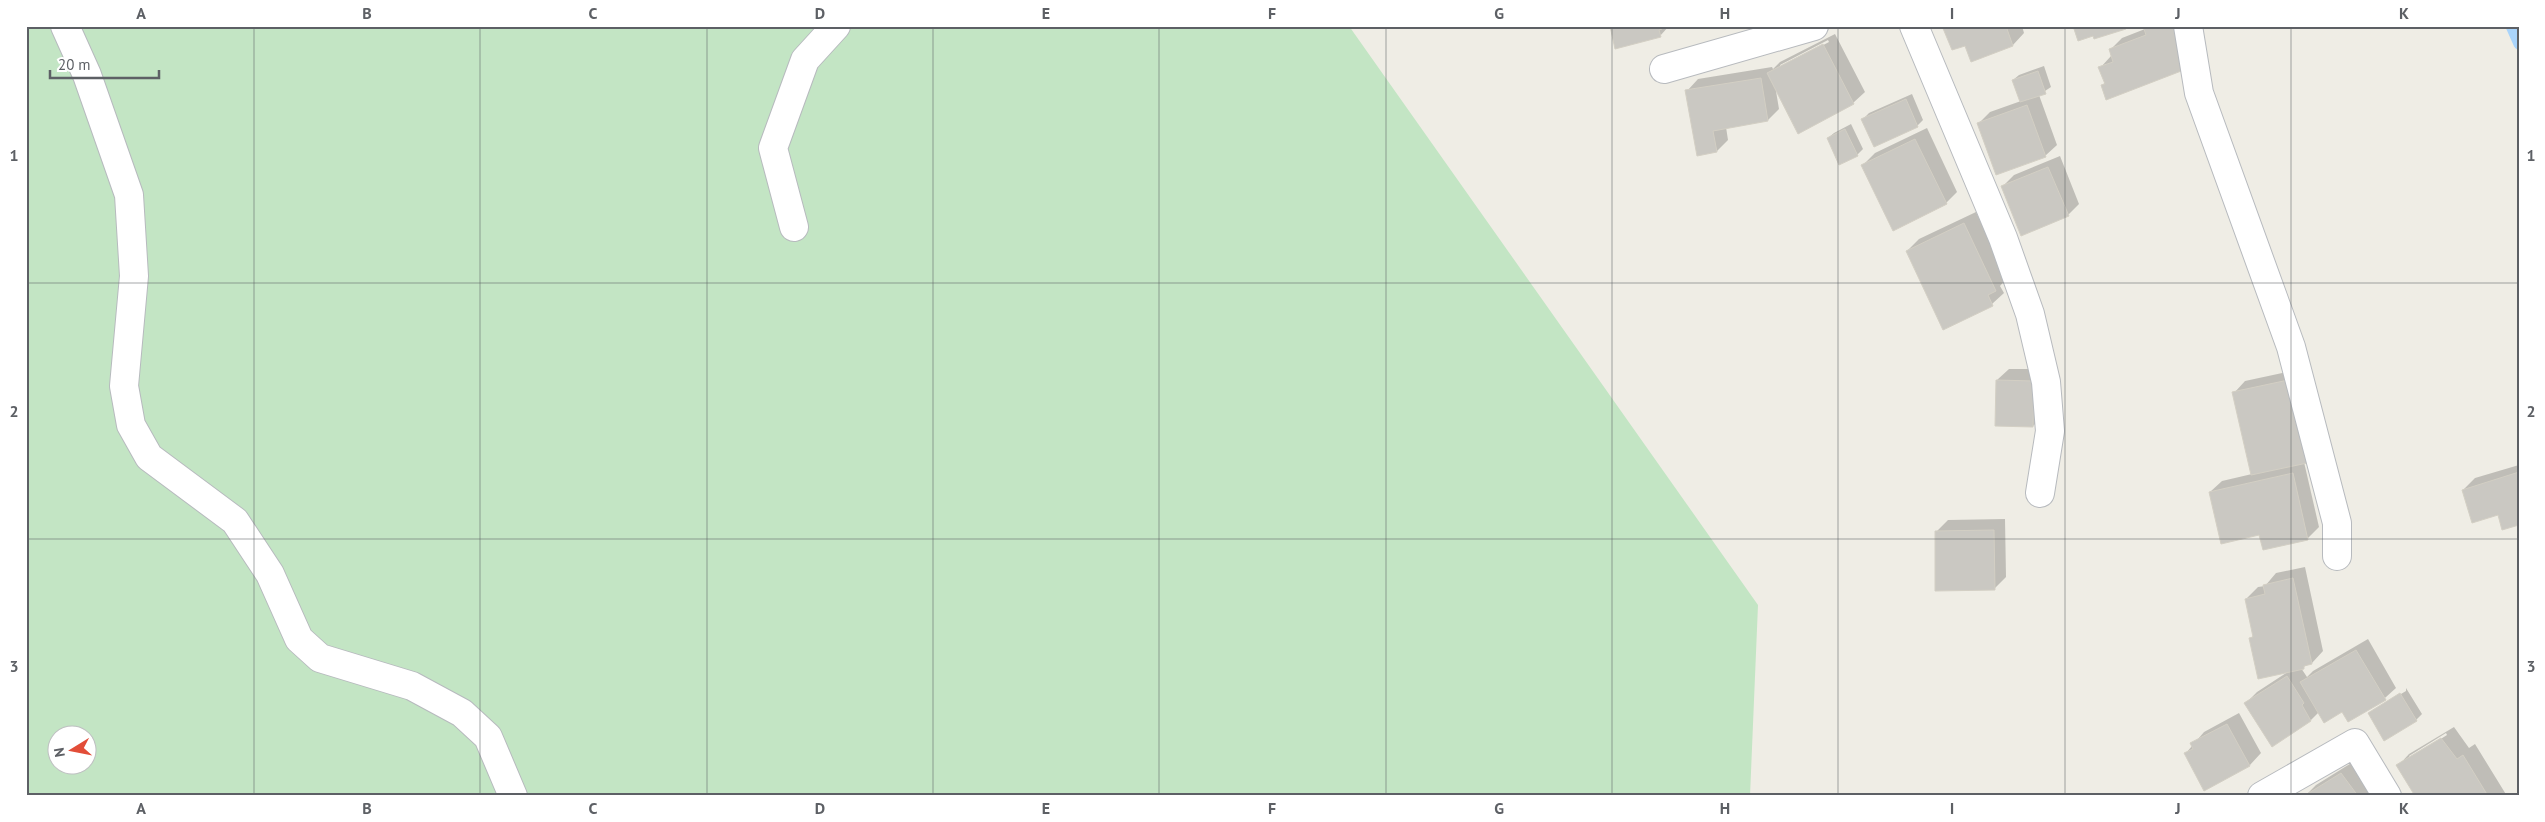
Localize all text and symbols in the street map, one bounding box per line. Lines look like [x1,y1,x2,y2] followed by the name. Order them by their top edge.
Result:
[136,3,146,23] text: A
[362,3,372,23] text: B
[589,3,598,23] text: C
[815,3,825,23] text: D
[1042,3,1050,23] text: E
[1268,3,1276,23] text: F
[1494,3,1504,23] text: G
[1720,3,1730,23] text: H
[1950,3,1954,23] text: I
[2174,3,2181,23] text: J
[2399,3,2409,23] text: K
[50,48,159,80] scale bar
[58,55,91,74] text: 20 m
[9,145,19,165] text: 1
[2526,145,2536,165] text: 1
[9,401,19,421] text: 2
[2526,401,2536,421] text: 2
[9,656,19,676] text: 3
[2526,656,2536,676] text: 3
[48,724,98,774] north arrow
[50,746,69,758] text: N
[136,798,146,818] text: A
[362,798,372,818] text: B
[589,798,598,818] text: C
[815,798,825,818] text: D
[1042,798,1050,818] text: E
[1268,798,1276,818] text: F
[1494,798,1504,818] text: G
[1720,798,1730,818] text: H
[1950,798,1954,818] text: I
[2174,798,2181,818] text: J
[2399,798,2409,818] text: K

